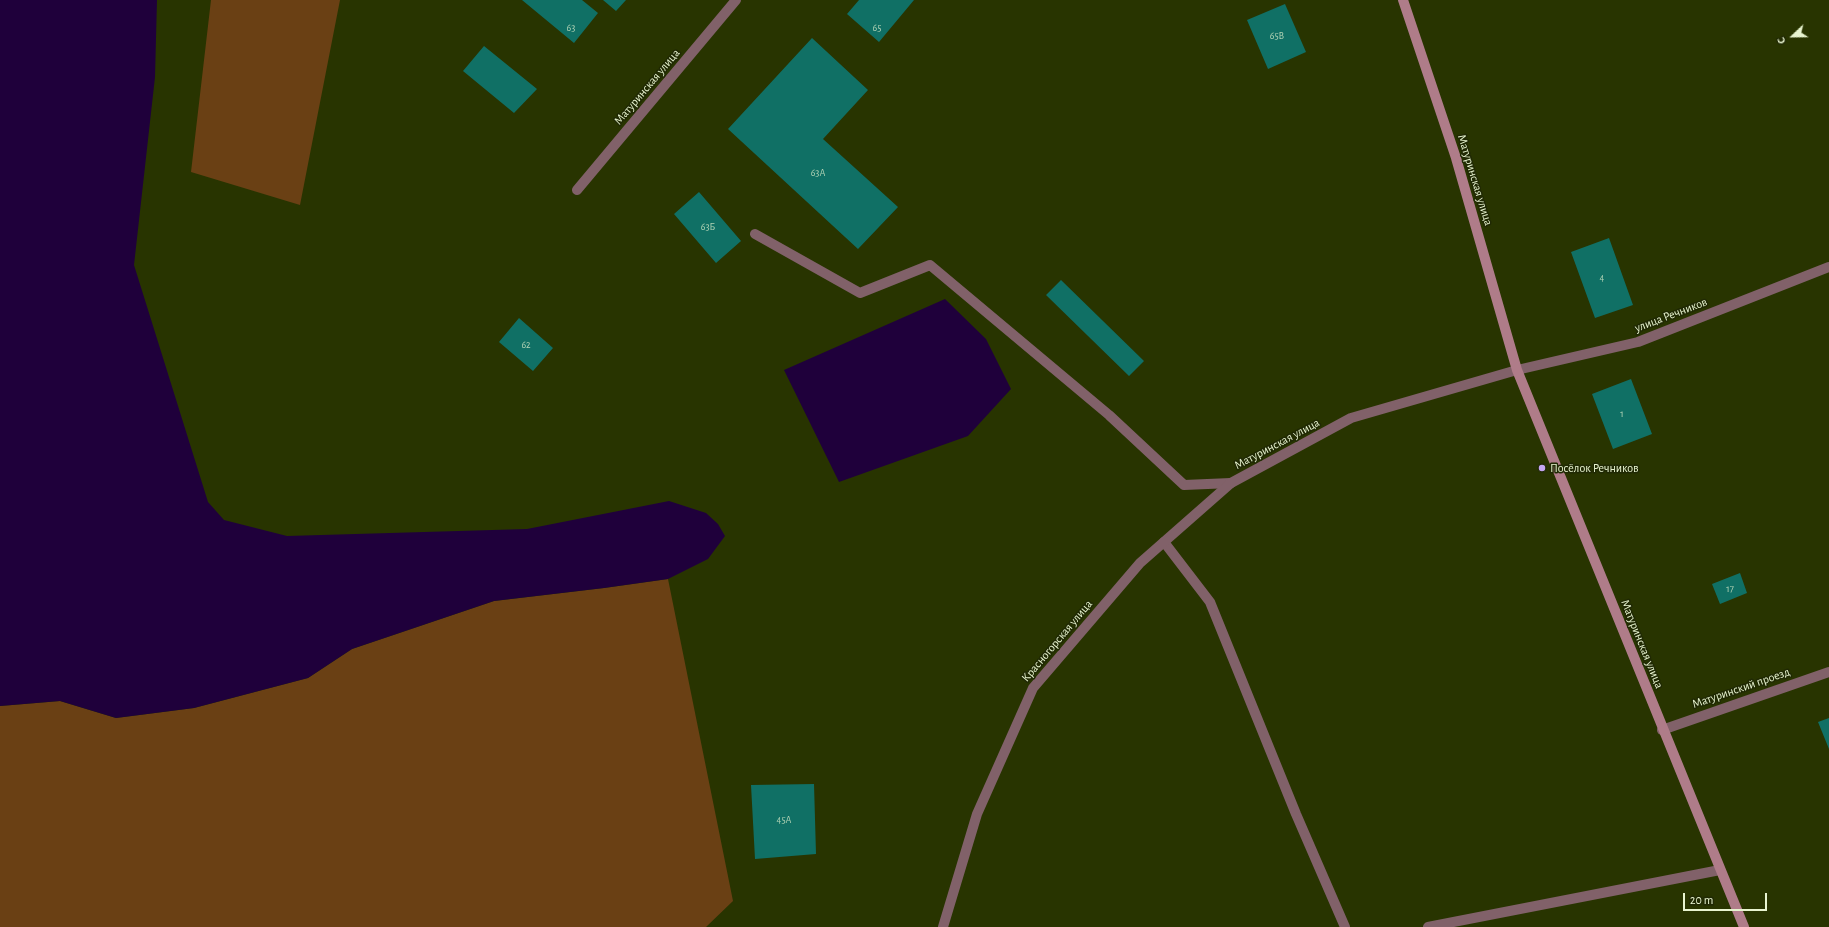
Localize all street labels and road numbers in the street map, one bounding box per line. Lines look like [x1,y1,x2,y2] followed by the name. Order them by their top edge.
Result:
[611,46,683,128] street label: Матуринская улица
[1454,133,1496,227] street label: Матуринская улица
[1633,295,1709,335] street label: улица Речников
[1232,415,1322,473] street label: Матуринская улица
[1019,597,1095,685] street label: Красногорская улица
[1618,597,1666,691] street label: Матуринская улица
[1690,665,1792,711] street label: Матуринский проезд

